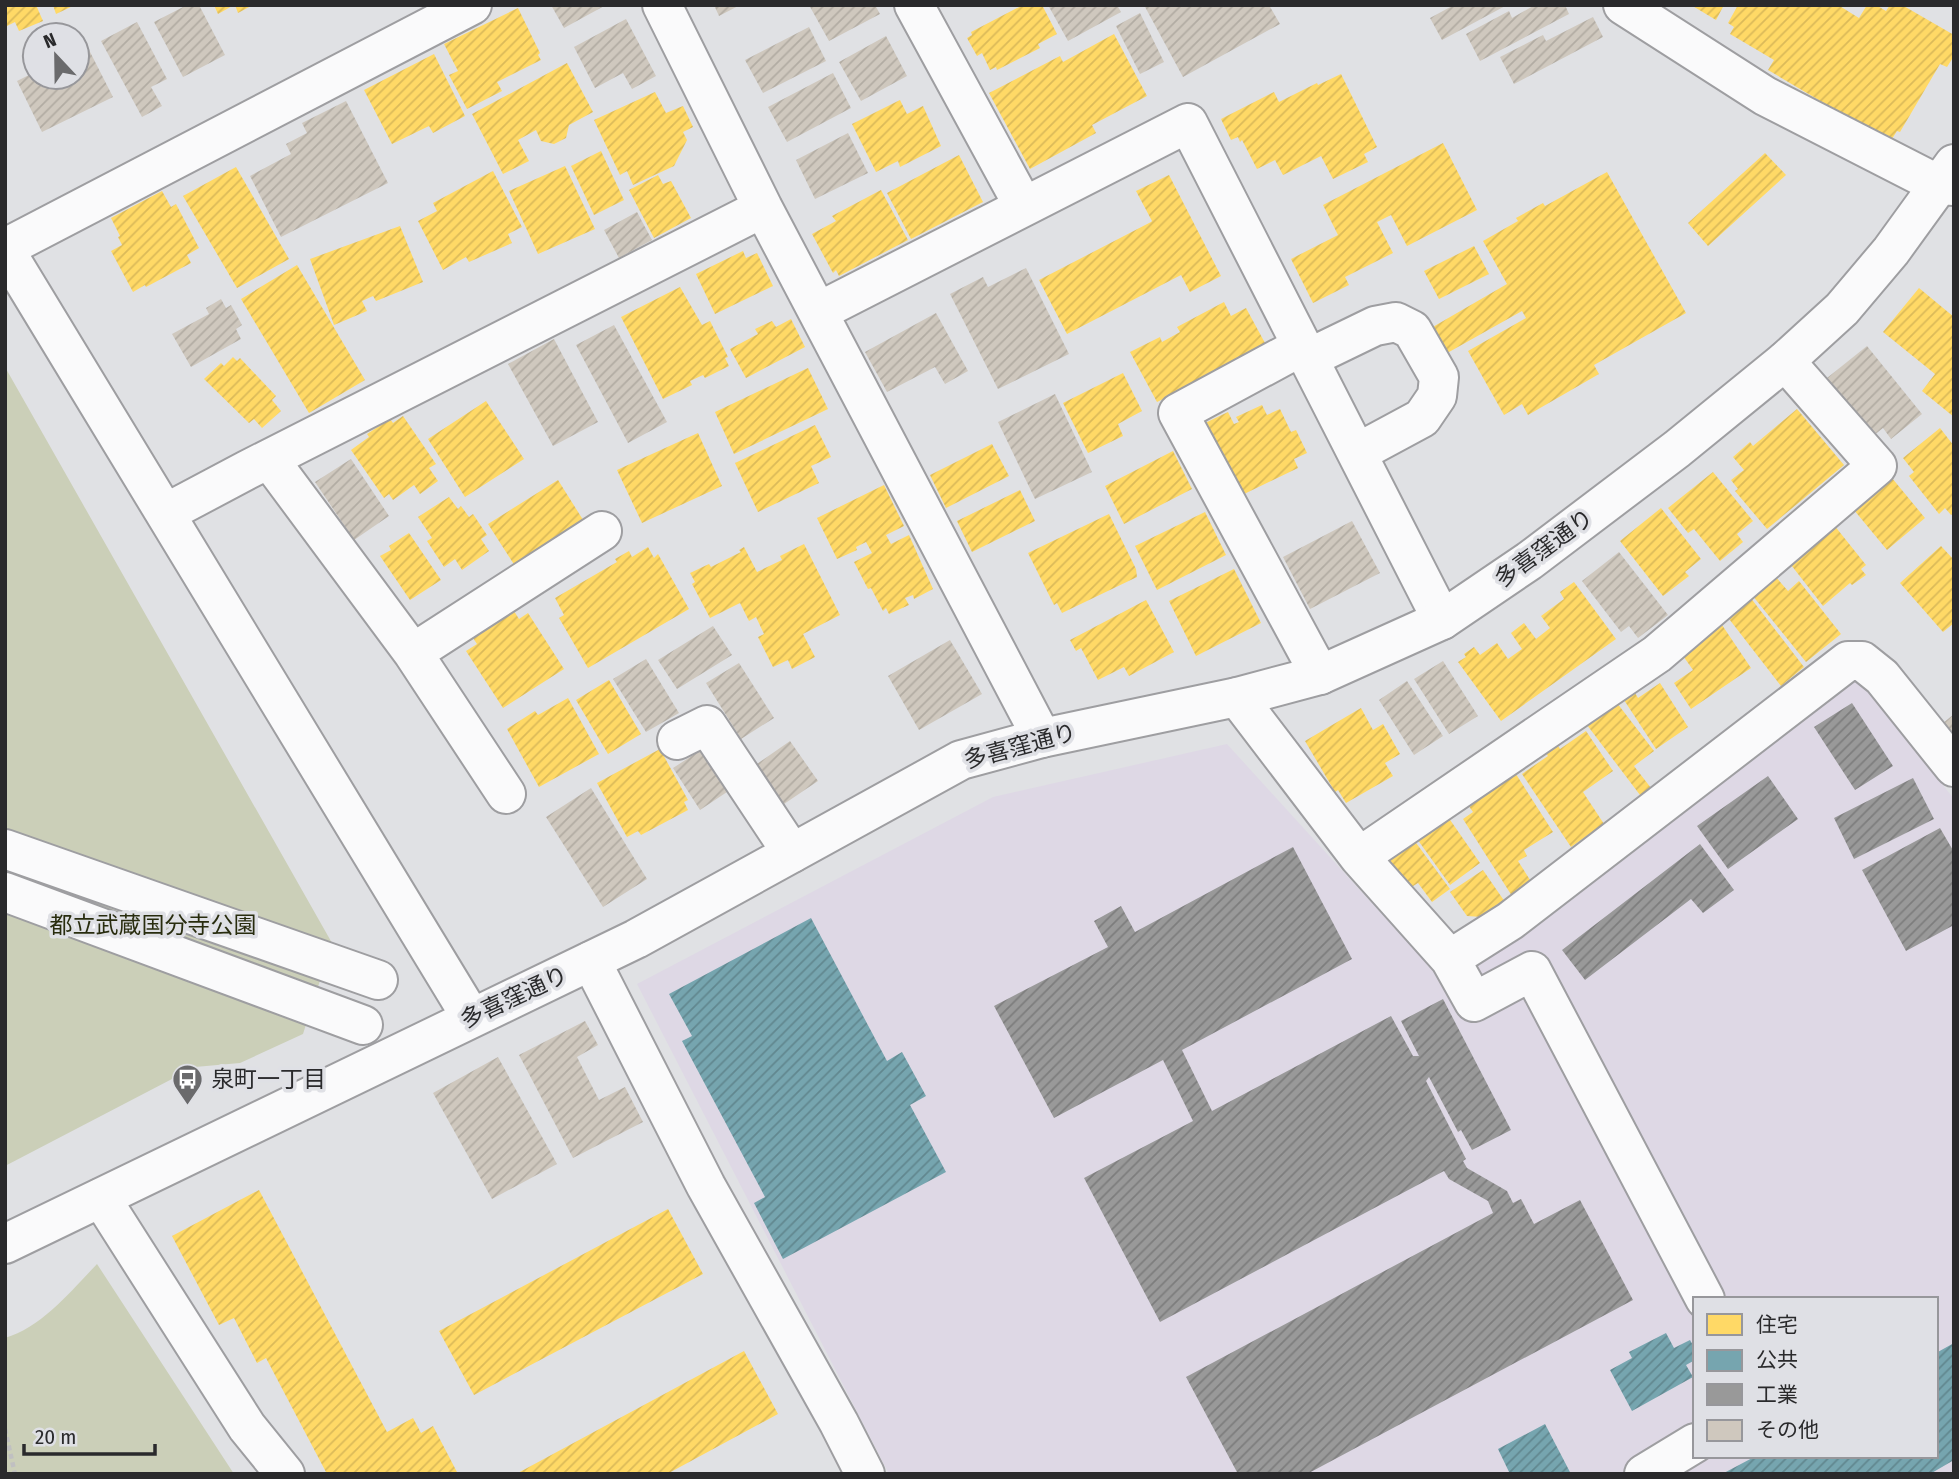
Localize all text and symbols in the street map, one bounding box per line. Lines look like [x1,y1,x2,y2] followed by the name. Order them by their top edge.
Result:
[21,21,91,91] north arrow
[40,28,59,53] text: N
[1489,503,1599,593] street label: 多喜窪通り
[961,718,1079,774] street label: 多喜窪通り
[50,911,257,939] park label: 都立武蔵国分寺公園
[456,960,572,1034] street label: 多喜窪通り
[171,1062,205,1106] bus stop icon: 泉町一丁目
[211,1065,326,1093] place label: 泉町一丁目
[1693,1297,1938,1458] legend
[1756,1312,1798,1338] text: 住宅
[1756,1347,1798,1373] text: 公共
[1756,1382,1798,1408] text: 工業
[24,1412,156,1456] scale bar
[1756,1417,1819,1443] text: その他
[35,1424,76,1450] text: 20 m

